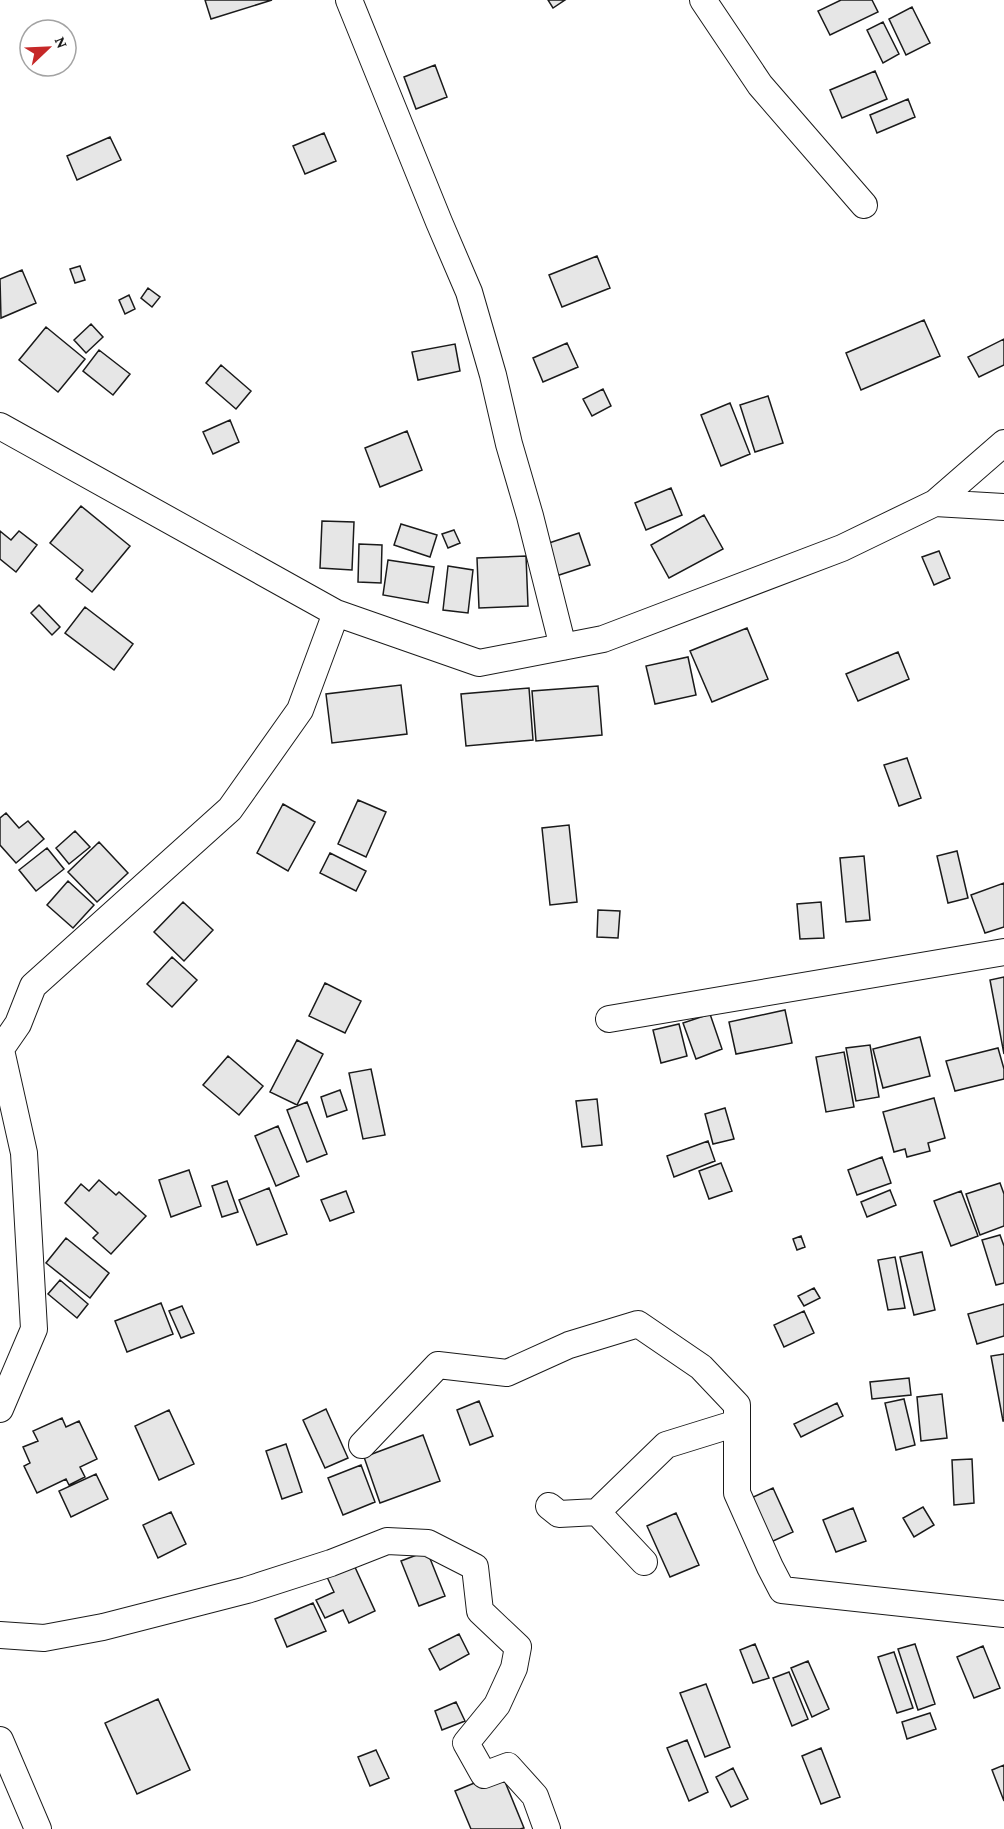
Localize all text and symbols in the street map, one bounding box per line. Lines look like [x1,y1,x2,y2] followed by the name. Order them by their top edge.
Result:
[18,18,78,78] north arrow
[51,34,71,51] text: N

